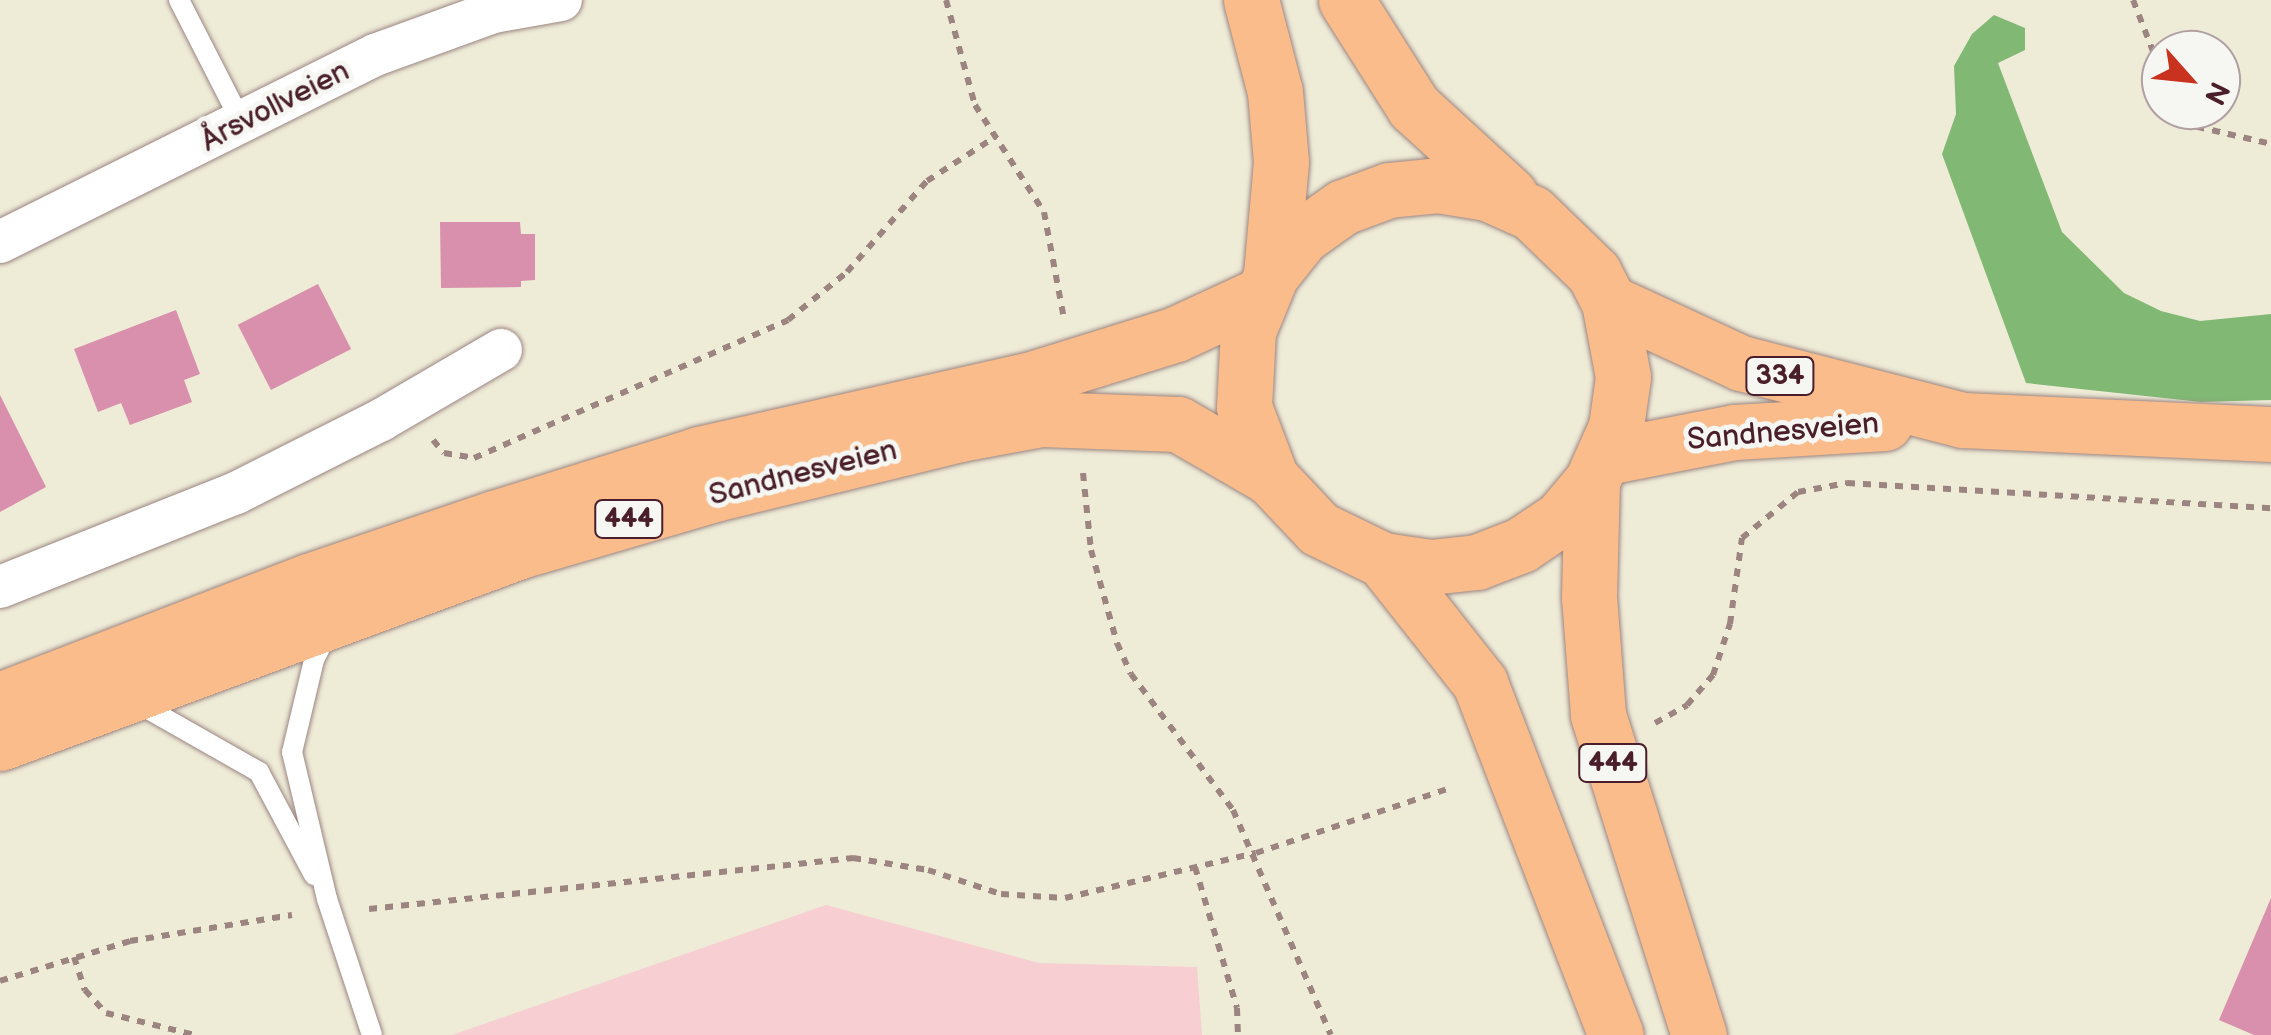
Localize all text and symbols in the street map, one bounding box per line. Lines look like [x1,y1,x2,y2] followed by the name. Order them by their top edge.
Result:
[2141,30,2241,130] north arrow
[195,53,355,159] street label: Årsvollveien
[2197,76,2236,110] text: N
[1745,353,1815,399] road number: 334
[1686,406,1880,458] street label: Sandnesveien
[705,432,901,514] street label: Sandnesveien
[594,496,664,542] road number: 444
[1578,740,1648,786] road number: 444

